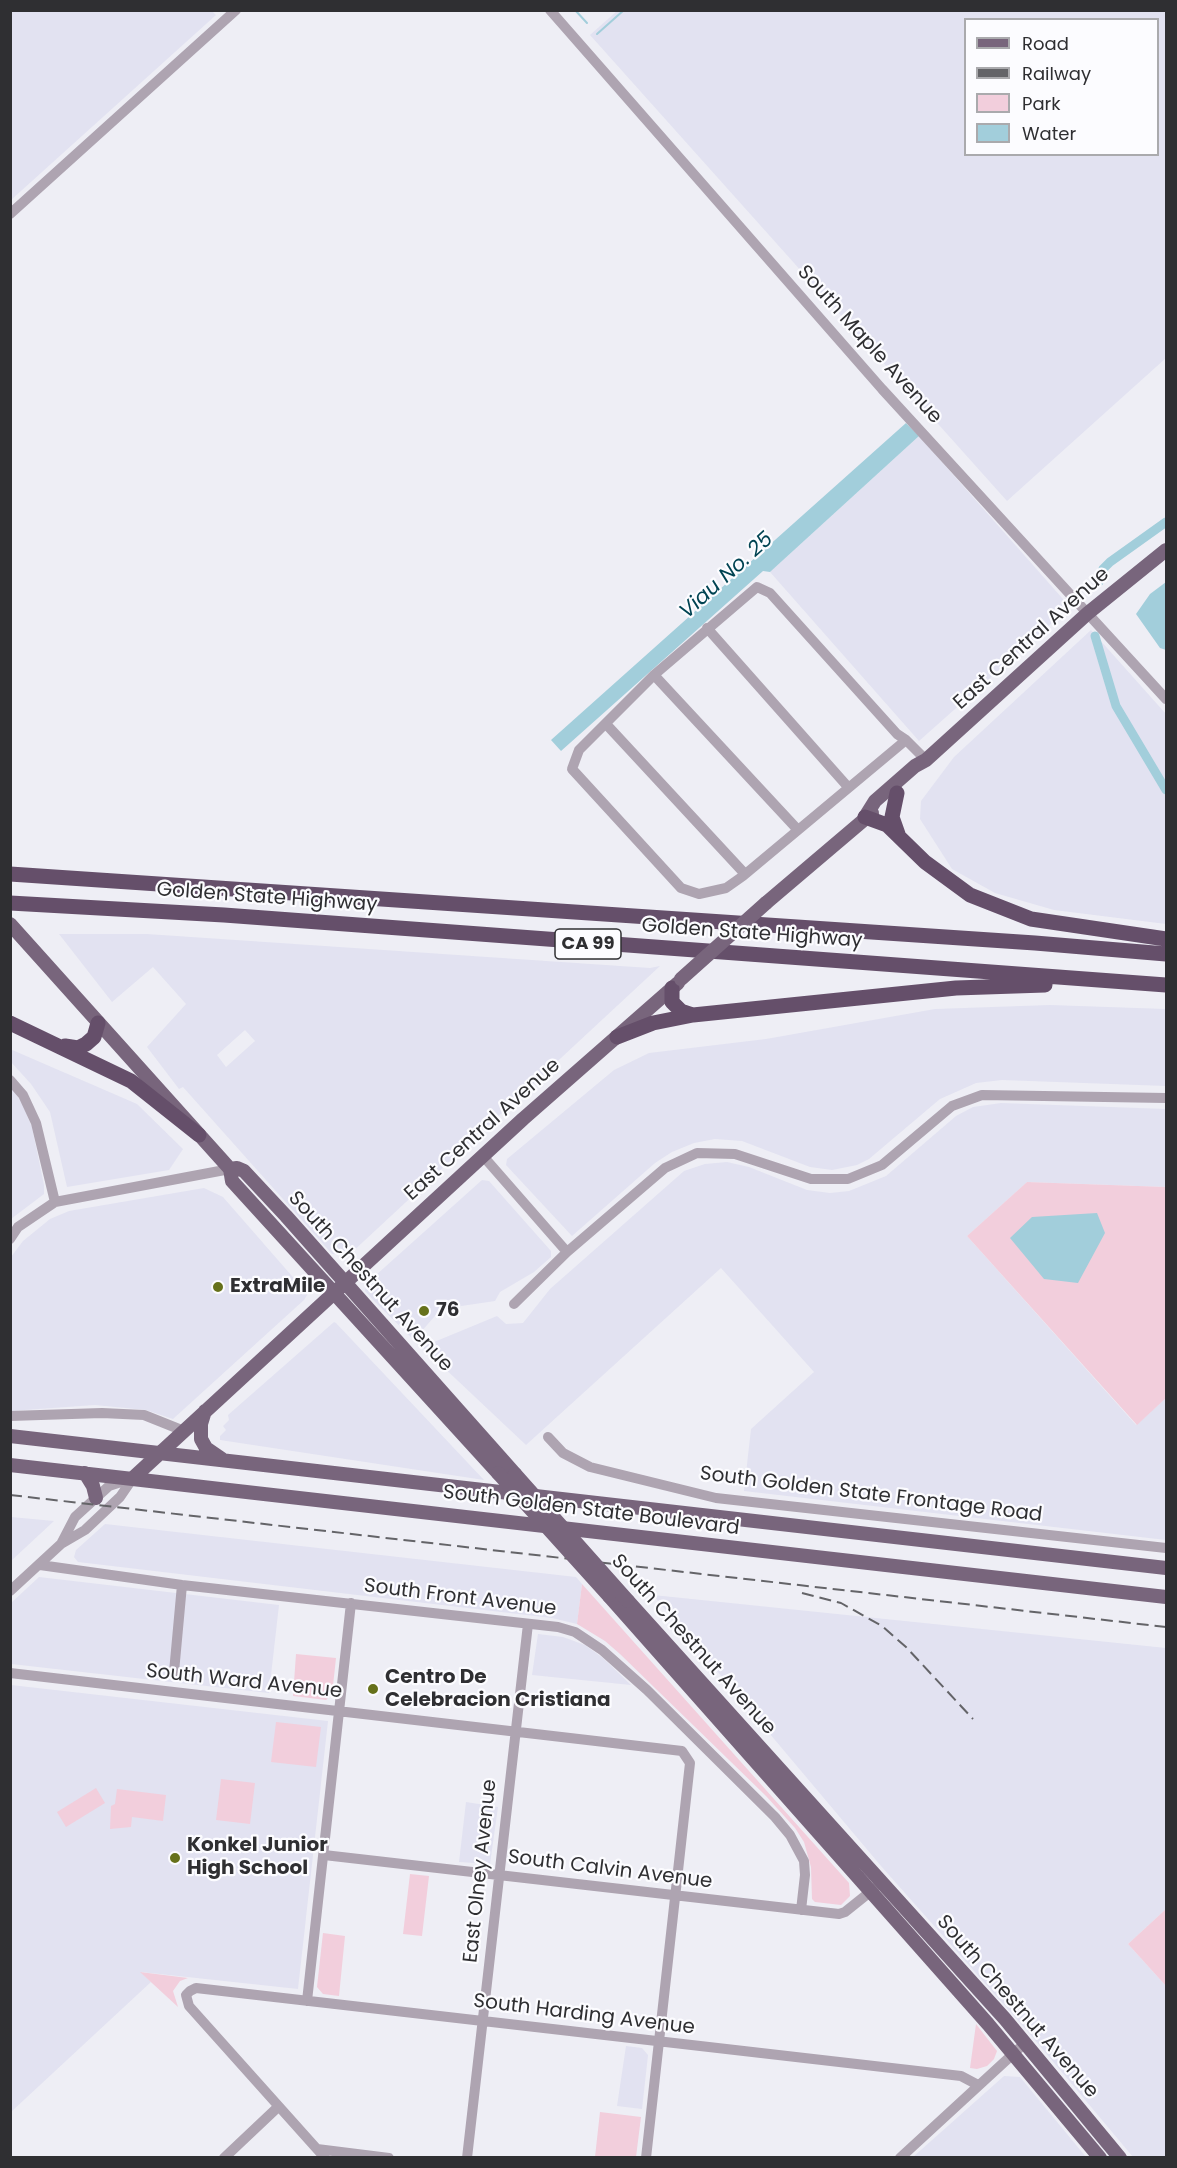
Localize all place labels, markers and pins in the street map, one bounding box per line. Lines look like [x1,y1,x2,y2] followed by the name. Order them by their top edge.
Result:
[230,1275,325,1299] place label: ExtraMile
[211,1280,225,1294] marker: ExtraMile
[436,1299,459,1323] place label: 76
[417,1304,431,1318] marker: 76
[385,1666,610,1713] place label: Centro De Celebracion Cristiana
[366,1682,380,1696] marker: Centro De Celebracion Cristiana
[187,1834,328,1881] place label: Konkel Junior High School
[168,1851,182,1865] marker: Konkel Junior High School

